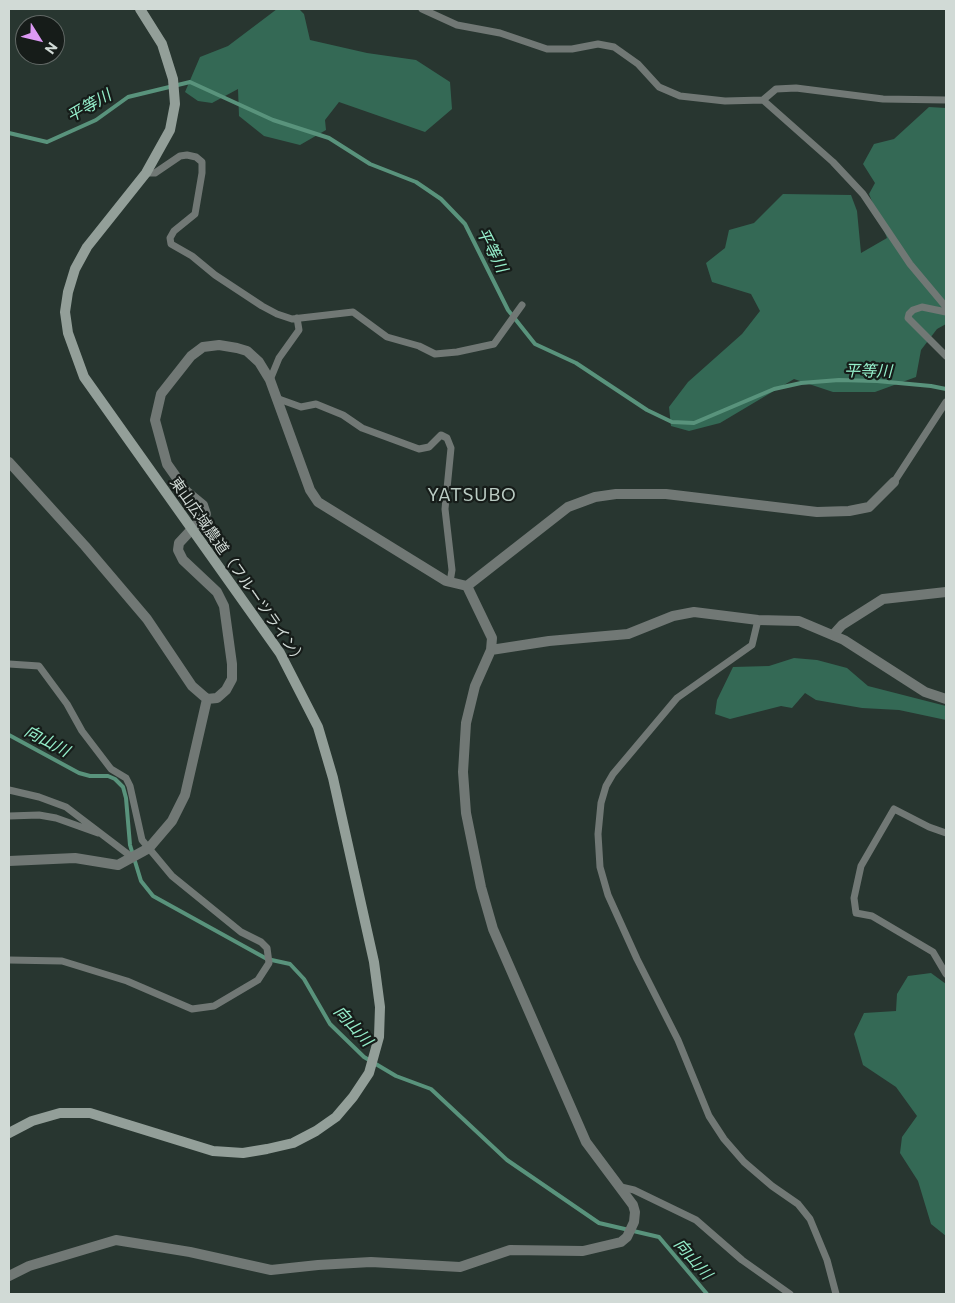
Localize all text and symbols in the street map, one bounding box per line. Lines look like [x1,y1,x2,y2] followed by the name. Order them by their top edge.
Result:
[15,15,65,65] north arrow
[42,39,62,58] text: N
[63,86,115,126] water label: 平等川
[473,224,511,276] water label: 平等川
[844,361,892,381] water label: 平等川
[166,474,310,668] street label: 東山広域農道（フルーツライン）
[426,484,518,506] district label: YATSUBO
[21,721,73,761] water label: 向山川
[330,1002,376,1050] water label: 向山川
[670,1235,716,1283] water label: 向山川

